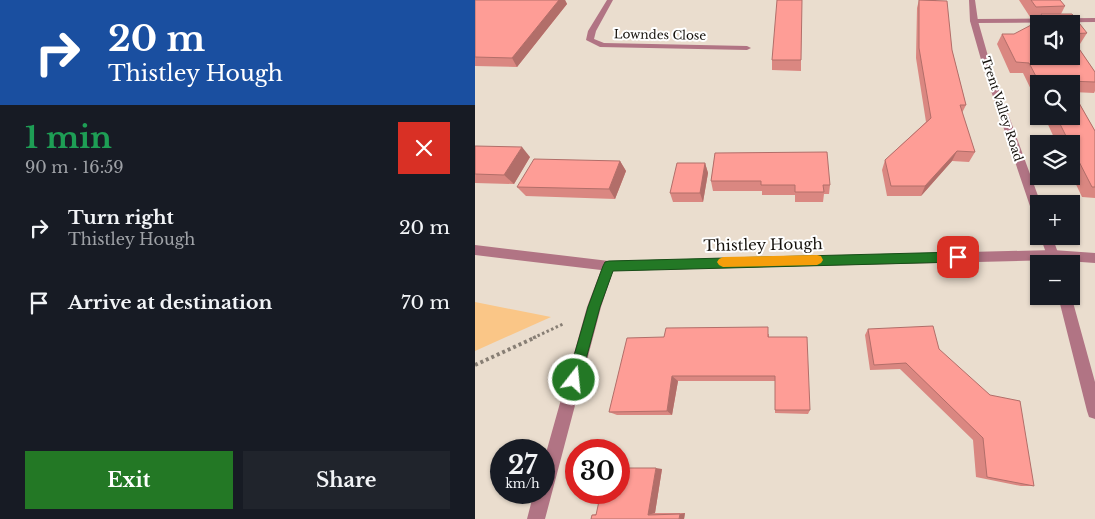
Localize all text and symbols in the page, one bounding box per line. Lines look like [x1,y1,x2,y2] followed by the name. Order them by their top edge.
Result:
[1030,15,1080,305] map controls
[1030,15,1080,65] button: sound
[108,17,205,60] text: 20 m
[25,20,90,85] icon: right
[614,26,706,43] street label: Lowndes Close
[978,55,1026,163] street label: Trent Valley Road
[108,60,283,87] text: Thistley Hough
[1030,75,1080,125] button: search
[25,119,112,156] text: 1 min
[398,122,450,174] button: close
[1030,135,1080,185] button: layers
[25,157,124,177] text: 90 m · 16:59
[1030,195,1080,245] button: +
[68,206,174,229] text: Turn right
[25,214,53,242] icon: right
[399,216,450,239] text: 20 m
[68,229,195,249] text: Thistley Hough
[703,234,823,255] street label: Thistley Hough
[937,236,979,278] pin
[944,243,972,271] icon: arrive
[1030,255,1080,305] button: −
[25,289,53,317] icon: arrive
[68,291,272,314] text: Arrive at destination
[401,291,450,314] text: 70 m
[547,353,599,405] position arrow
[565,439,630,504] speed limit sign: 30
[508,450,537,481] text: 27
[25,451,233,509] button: Exit
[243,451,450,509] button: Share
[505,476,540,491] text: km/h

